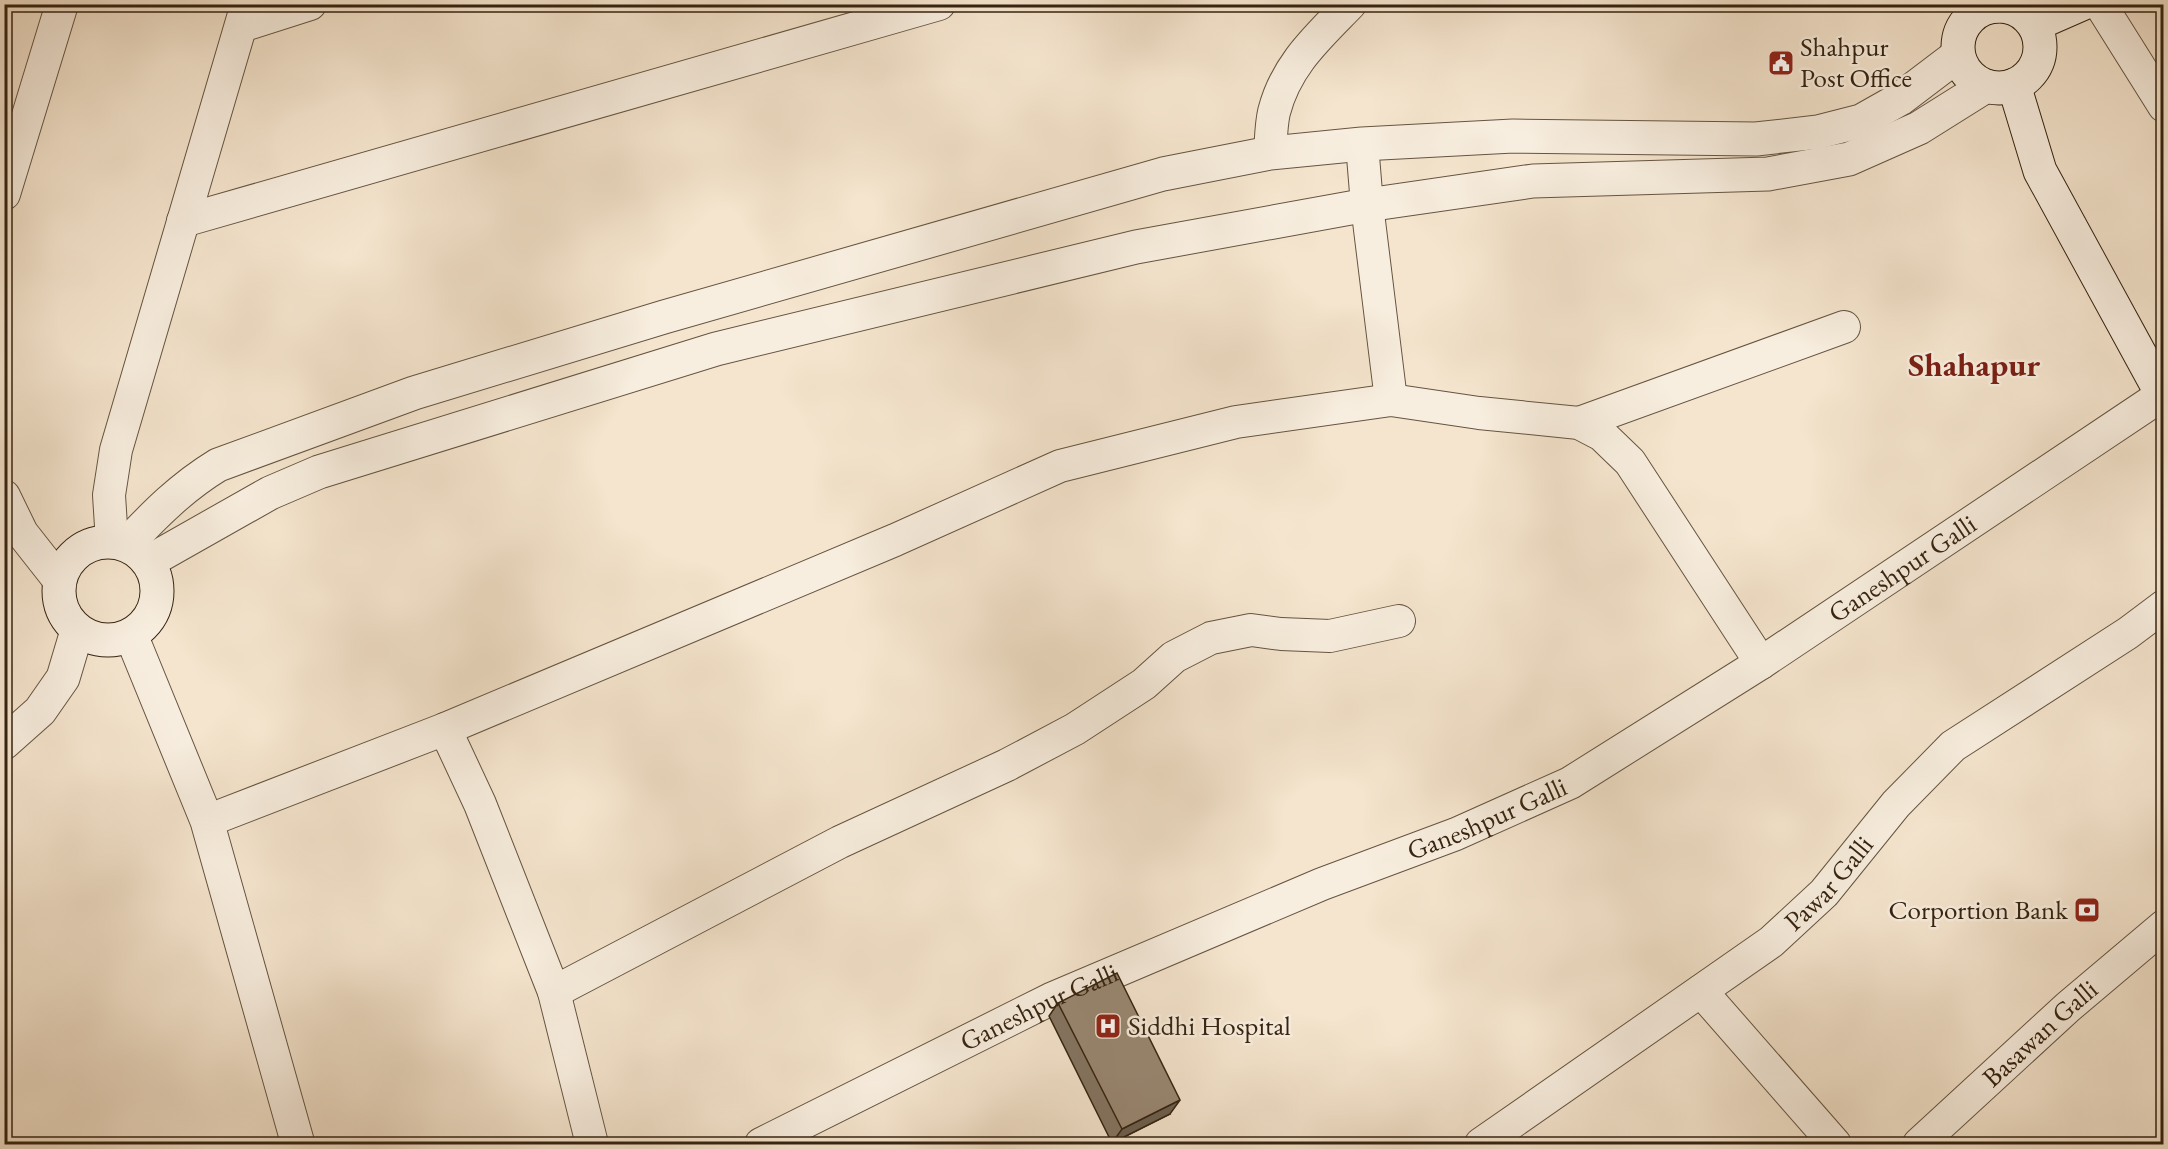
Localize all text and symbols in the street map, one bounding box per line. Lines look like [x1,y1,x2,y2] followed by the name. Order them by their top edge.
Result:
[1800,29,1912,95] place label: Shahpur Post Office
[1766,48,1796,78] public building icon: Shahpur Post Office
[1908,343,2040,386] district label: Shahapur
[1821,506,1983,630] street label: Ganeshpur Galli
[1402,769,1573,868] street label: Ganeshpur Galli
[1776,828,1881,938] street label: Pawar Galli
[1888,892,2068,927] place label: Corportion Bank
[2072,895,2102,925] bank icon: Corportion Bank
[954,955,1123,1059] street label: Ganeshpur Galli
[1974,971,2105,1094] street label: Basawan Galli
[1128,1008,1291,1043] place label: Siddhi Hospital
[1093,1011,1123,1041] hospital icon: Siddhi Hospital

